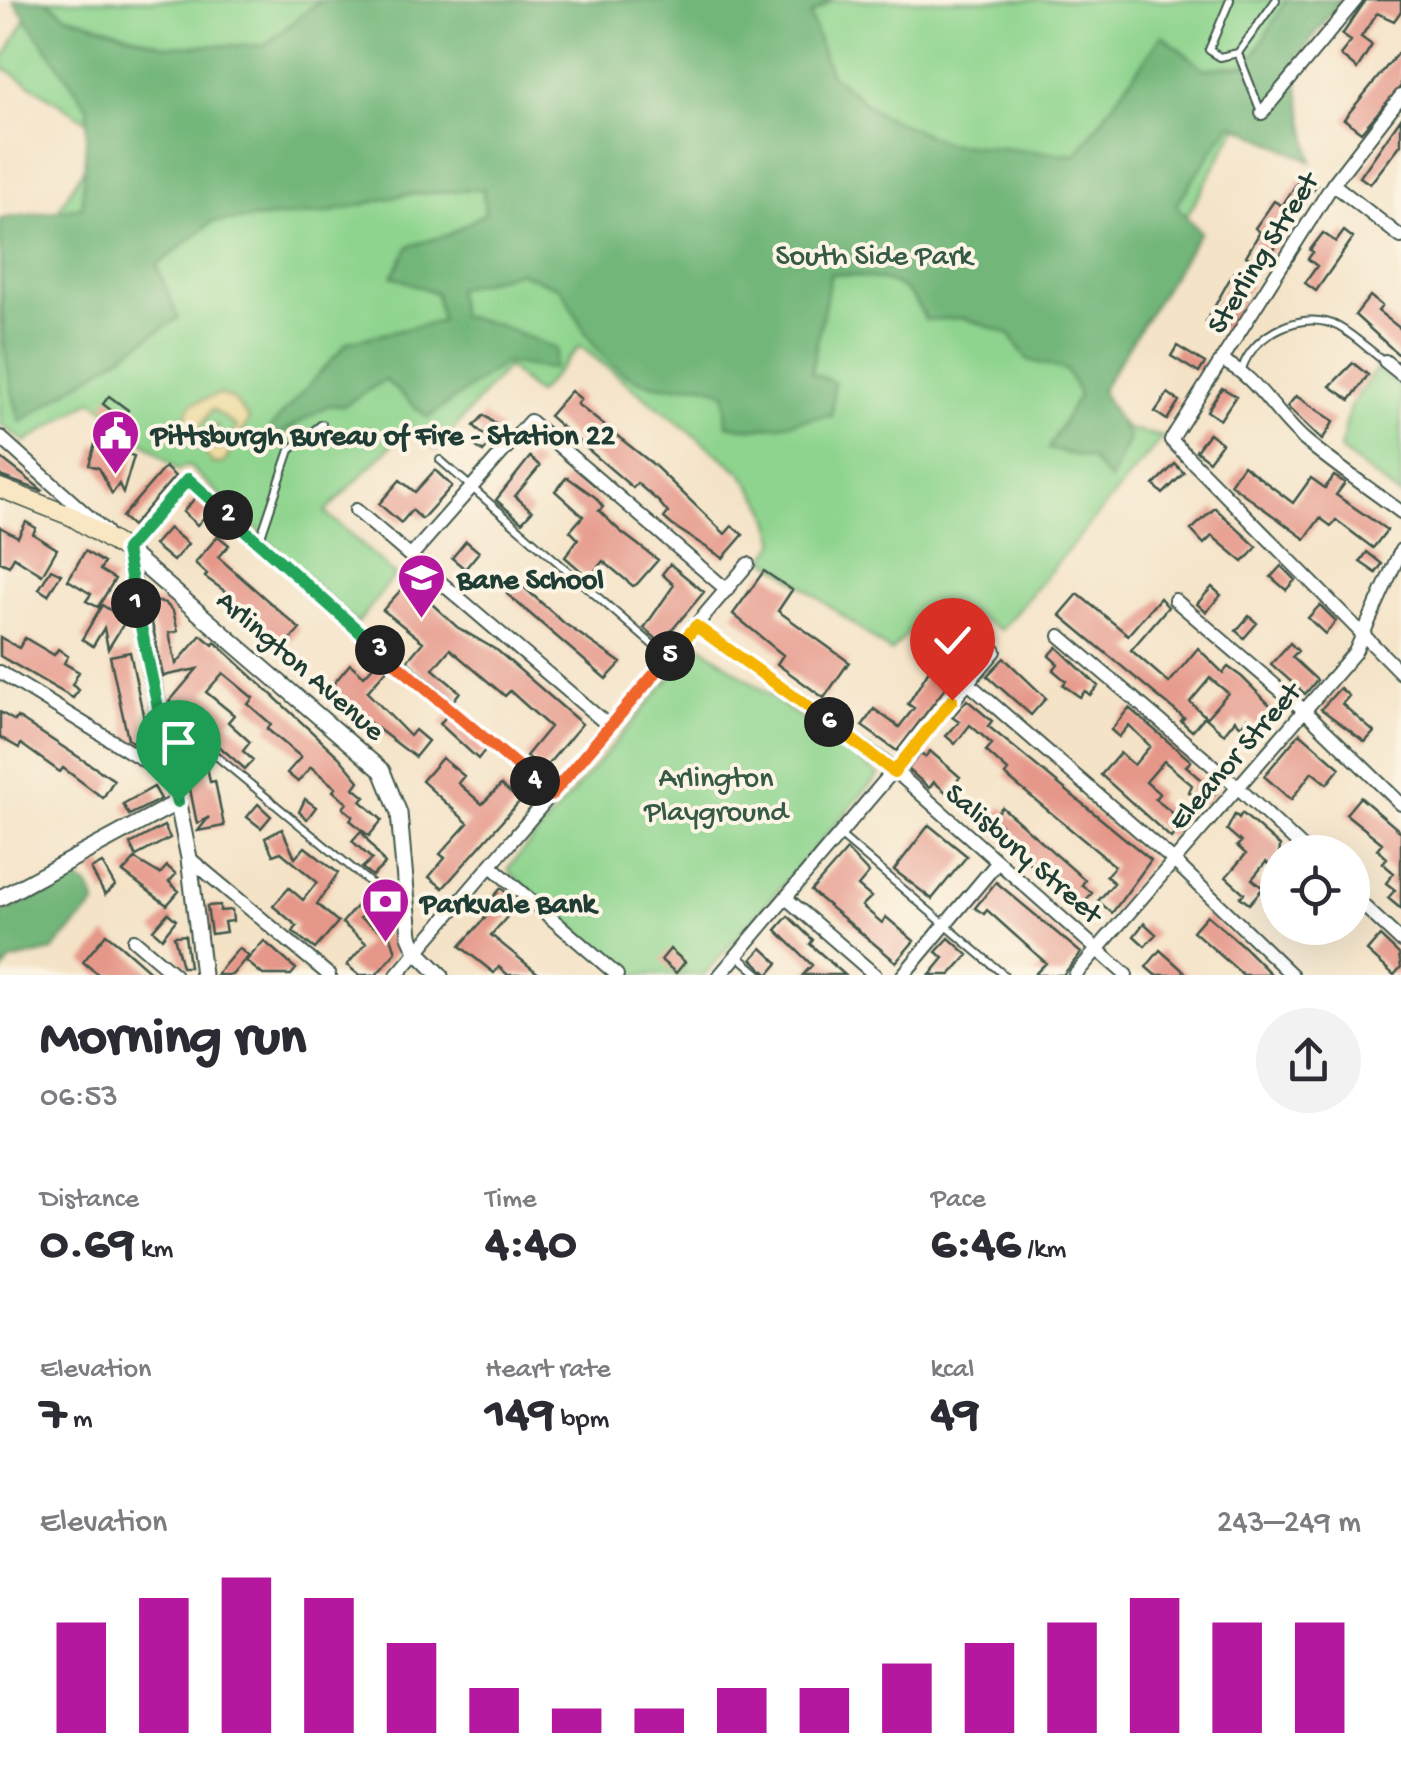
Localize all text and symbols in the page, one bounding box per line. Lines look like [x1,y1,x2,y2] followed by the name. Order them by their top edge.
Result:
[1201,165,1330,342] street label: Sterling Street
[776,241,975,276] park label: South Side Park
[90,408,142,476] public building icon: Pittsburgh Bureau of Fire - Station 22
[149,421,615,456] place label: Pittsburgh Bureau of Fire - Station 22
[203,490,253,540] pin: 2
[221,498,235,531] text: 2
[396,552,448,620] school or university icon: Bane School
[456,565,604,600] place label: Bane School
[111,578,161,628] pin: 1
[208,585,391,751] street label: Arlington Avenue
[130,586,142,619] text: 1
[910,598,995,701] pin
[925,613,980,668] icon: check
[355,625,405,675] pin: 3
[645,631,695,681] pin: 5
[373,633,387,666] text: 3
[663,639,677,672] text: 5
[1163,675,1312,839] street label: Eleanor Street
[804,697,854,747] pin: 6
[136,700,221,803] pin
[822,705,836,738] text: 6
[151,715,206,770] icon: arrive
[510,756,560,806] pin: 4
[643,763,790,832] park label: Arlington Playground
[528,764,542,797] text: 4
[936,778,1110,935] street label: Salisbury Street
[1260,835,1370,945] map controls
[1260,835,1370,945] button: locate
[359,876,411,944] bank icon: Parkvale Bank
[418,889,600,924] place label: Parkvale Bank
[1256,1008,1361,1113] button: share
[40,1009,306,1073] text: Morning run
[40,1079,118,1117] text: 06:53
[40,1184,139,1217] text: Distance
[485,1184,537,1217] text: Time
[931,1184,986,1217] text: Pace
[40,1217,134,1276] text: 0.69
[485,1217,577,1276] text: 4:40
[931,1217,1021,1276] text: 6:46
[134,1234,173,1267] text: km
[1021,1234,1066,1267] text: /km
[40,1354,151,1387] text: Elevation
[485,1354,611,1387] text: Heart rate
[931,1354,974,1387] text: kcal
[40,1387,66,1446] text: 7
[485,1387,554,1446] text: 149
[931,1387,979,1446] text: 49
[66,1404,93,1437] text: m
[554,1404,609,1437] text: bpm
[40,1505,167,1543] text: Elevation
[1217,1505,1361,1543] text: 243–249 m

